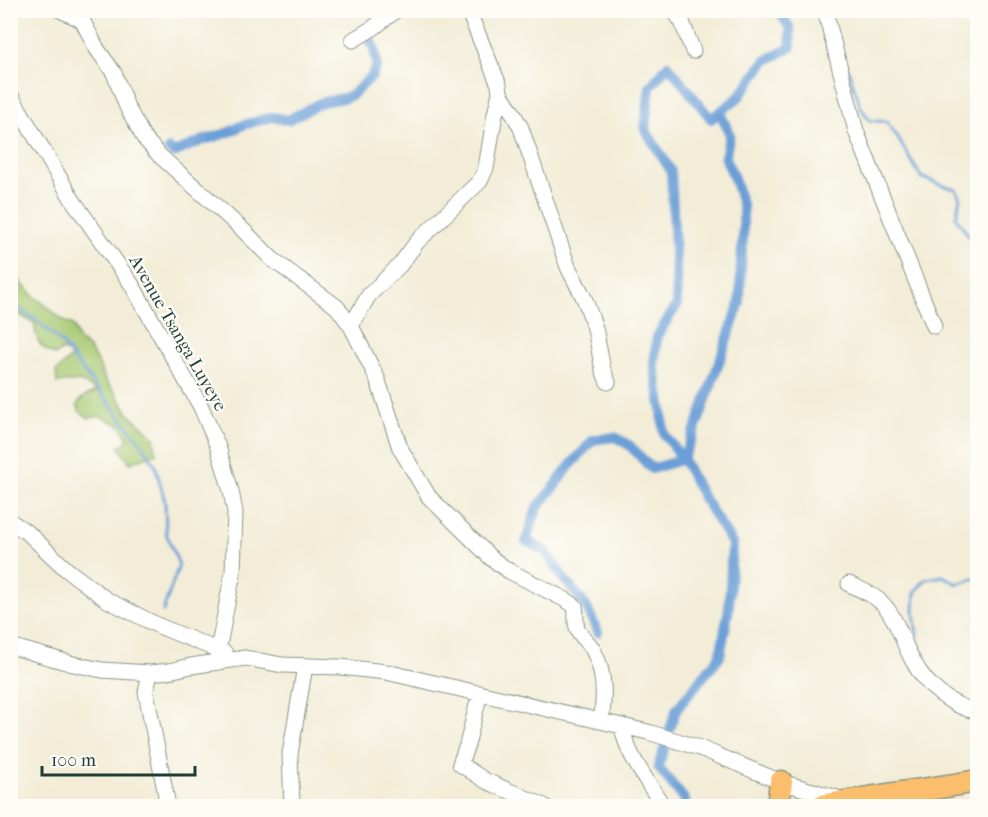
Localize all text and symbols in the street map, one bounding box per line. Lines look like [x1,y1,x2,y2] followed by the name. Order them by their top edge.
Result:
[124,251,231,415] street label: Avenue Tsanga Luyeye
[42,739,195,777] scale bar
[51,750,96,771] text: 100 m

